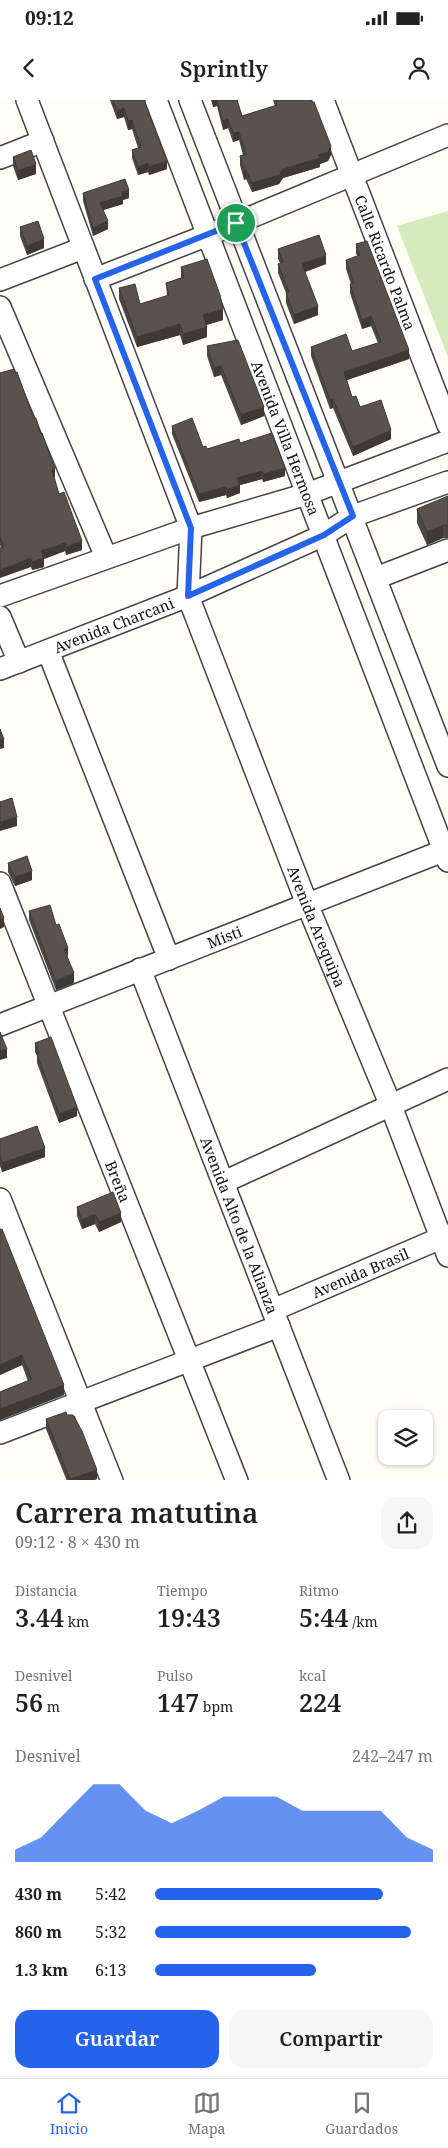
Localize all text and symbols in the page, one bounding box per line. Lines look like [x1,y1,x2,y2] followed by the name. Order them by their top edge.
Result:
[25,5,74,31] text: 09:12
[180,53,268,83] text: Sprintly
[15,54,43,82] icon: back
[405,54,433,82] icon: person
[350,192,420,333] street label: Calle Ricardo Palma
[215,202,257,244] pin
[222,209,250,237] icon: arrive
[247,358,324,518] street label: Avenida Villa Hermosa
[51,592,177,657] street label: Avenida Charcani
[283,863,350,990] street label: Avenida Arequipa
[204,921,245,953] street label: Misti
[196,1134,283,1317] street label: Avenida Alto de la Alianza
[101,1158,135,1205] street label: Breña
[309,1243,412,1302] street label: Avenida Brasil
[378,1410,433,1465] map controls
[378,1410,433,1465] button: layers
[15,1493,258,1531] text: Carrera matutina
[381,1497,433,1549] button: share
[15,1531,140,1553] text: 09:12 · 8 × 430 m
[15,1581,77,1600] text: Distancia
[157,1581,207,1600] text: Tiempo
[299,1581,339,1600] text: Ritmo
[15,1600,64,1634] text: 3.44
[157,1600,221,1634] text: 19:43
[299,1600,349,1634] text: 5:44
[64,1612,89,1631] text: km
[349,1612,378,1631] text: /km
[15,1666,72,1685] text: Desnivel
[157,1666,193,1685] text: Pulso
[299,1666,326,1685] text: kcal
[15,1685,43,1719] text: 56
[157,1685,199,1719] text: 147
[299,1685,341,1719] text: 224
[43,1697,60,1716] text: m
[199,1697,233,1716] text: bpm
[15,1745,81,1767] text: Desnivel
[352,1745,433,1767] text: 242–247 m
[15,1883,62,1905] text: 430 m
[95,1883,126,1905] text: 5:42
[15,1921,62,1943] text: 860 m
[95,1921,126,1943] text: 5:32
[15,1959,68,1981] text: 1.3 km
[95,1959,126,1981] text: 6:13
[15,2010,219,2068] button: Guardar
[229,2010,433,2068] button: Compartir
[50,2089,88,2138] tab: Inicio
[188,2089,225,2138] tab: Mapa
[325,2089,398,2138] tab: Guardados

